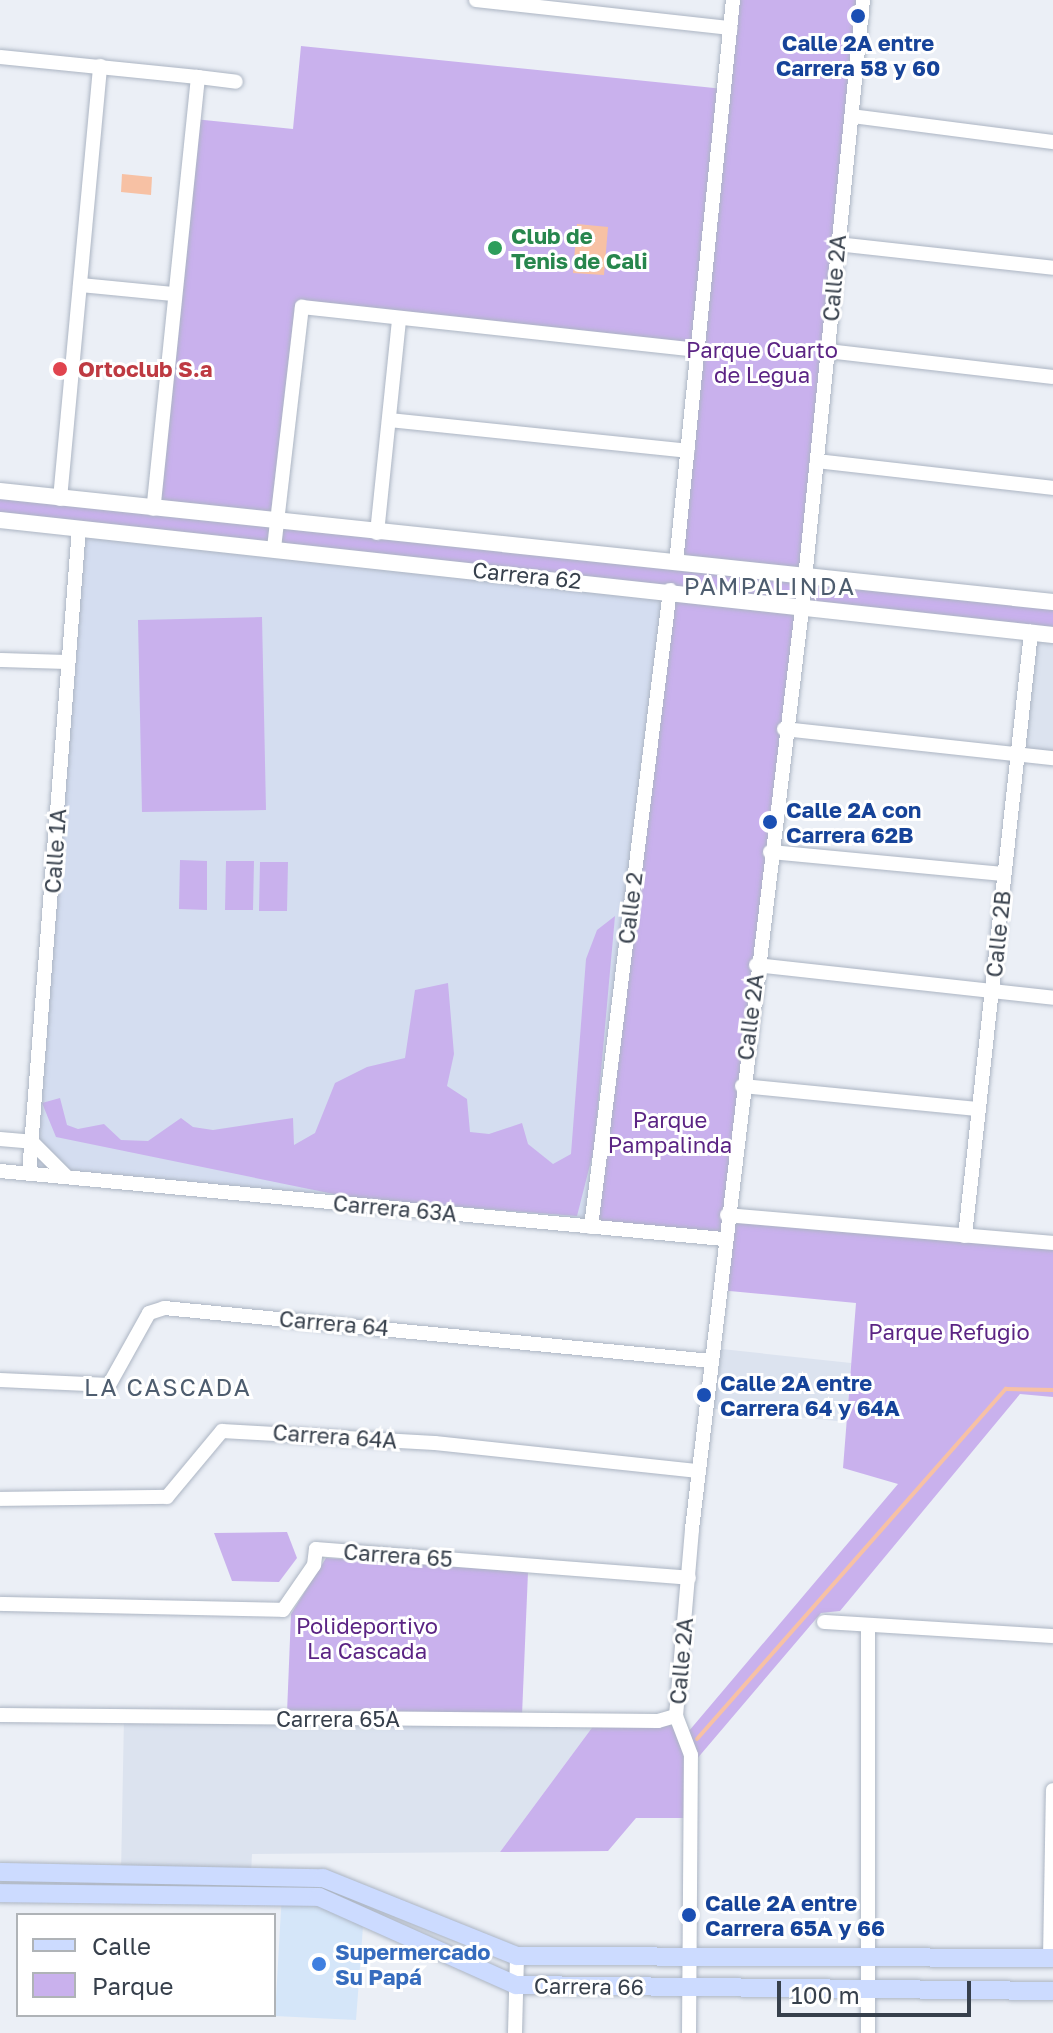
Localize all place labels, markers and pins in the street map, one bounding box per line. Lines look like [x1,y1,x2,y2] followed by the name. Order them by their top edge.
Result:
[849,7,867,25] marker: Calle 2A entre Carrera 58 y 60
[776,29,940,80] place label: Calle 2A entre Carrera 58 y 60
[511,222,647,274] place label: Club de Tenis de Cali
[486,239,504,257] marker: Club de Tenis de Cali
[78,356,212,382] place label: Ortoclub S.a
[49,358,71,380] marker: Ortoclub S.a
[786,796,921,848] place label: Calle 2A con Carrera 62B
[761,813,779,831] marker: Calle 2A con Carrera 62B
[720,1369,900,1420] place label: Calle 2A entre Carrera 64 y 64A
[695,1386,713,1404] marker: Calle 2A entre Carrera 64 y 64A
[705,1889,885,1940] place label: Calle 2A entre Carrera 65A y 66
[680,1906,698,1924] marker: Calle 2A entre Carrera 65A y 66
[335,1938,491,1990] place label: Supermercado Su Papá
[310,1955,328,1973] marker: Supermercado Su Papá

